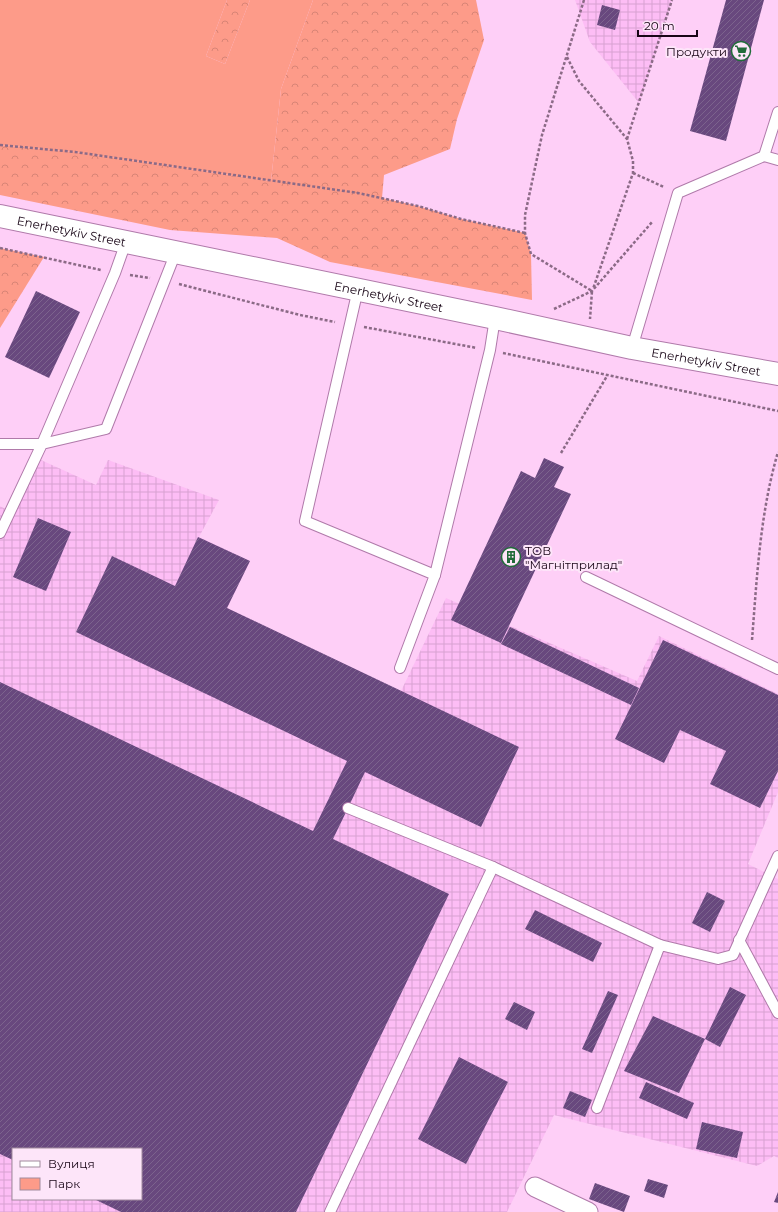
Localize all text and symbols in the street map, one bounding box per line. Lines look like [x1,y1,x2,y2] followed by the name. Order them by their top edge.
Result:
[638,12,697,38] scale bar
[644,18,675,33] text: 20 m
[730,40,752,62] supermarket icon: Продукти
[666,44,727,59] place label: Продукти
[16,212,127,249] street label: Enerhetykiv Street
[333,278,445,315] street label: Enerhetykiv Street
[650,344,762,378] street label: Enerhetykiv Street
[525,543,622,572] place label: ТОВ "Магнітприлад"
[500,546,522,568] building icon: ТОВ "Магнітприлад"
[12,1148,142,1200] legend
[48,1156,95,1171] text: Вулиця
[48,1176,80,1191] text: Парк

